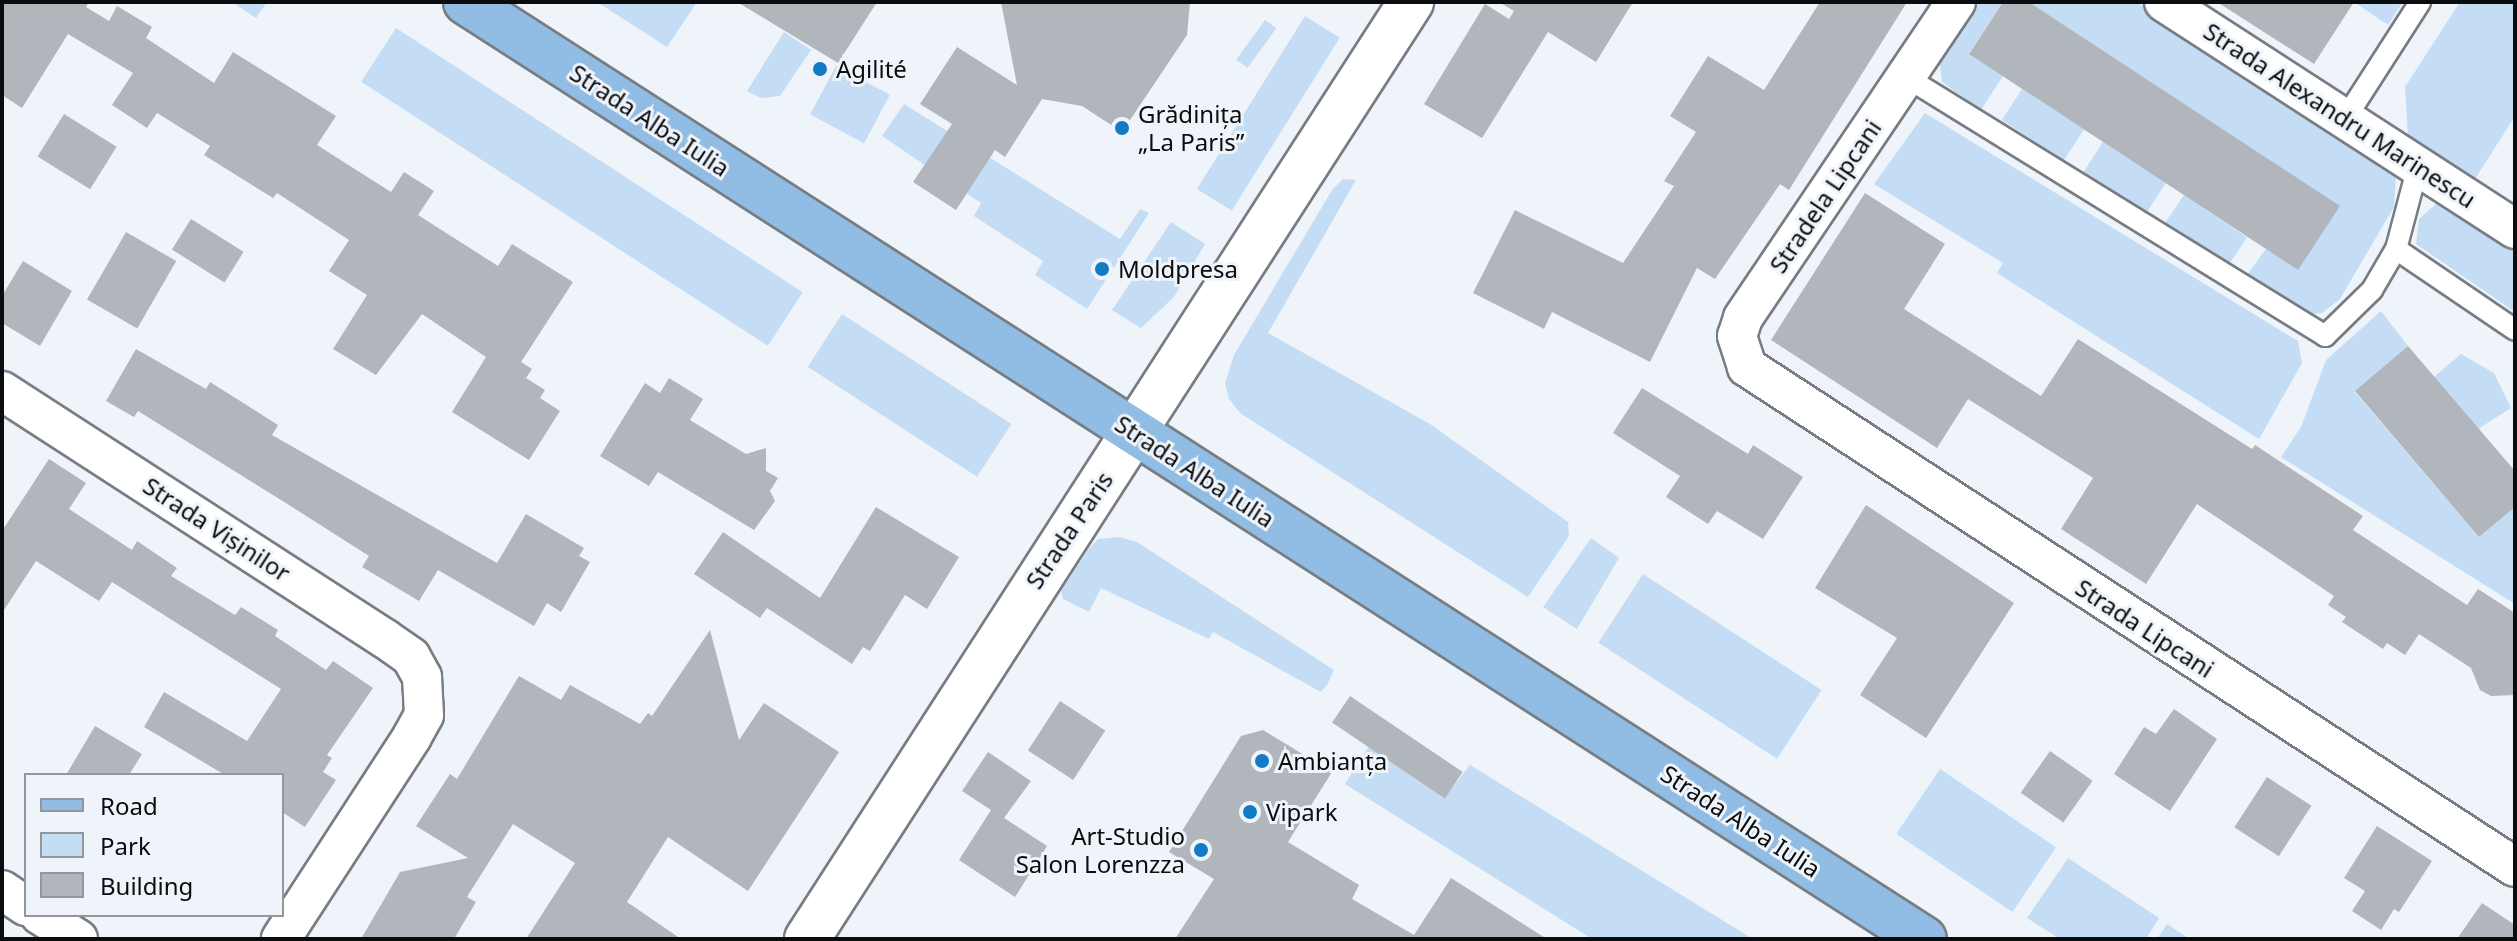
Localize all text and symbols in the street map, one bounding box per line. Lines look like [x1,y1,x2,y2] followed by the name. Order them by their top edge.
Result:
[2199,16,2481,214] street label: Strada Alexandru Marinescu
[836,55,907,83] place label: Agilité
[565,58,735,182] street label: Strada Alba Iulia
[811,60,829,78] marker: Agilité
[1138,100,1244,156] place label: Grădinița „La Paris”
[1763,114,1887,278] street label: Stradela Lipcani
[1113,119,1131,137] marker: Grădinița „La Paris”
[1118,255,1238,283] place label: Moldpresa
[1093,260,1111,278] marker: Moldpresa
[1110,409,1280,533] street label: Strada Alba Iulia
[1019,466,1119,594] street label: Strada Paris
[138,471,296,587] street label: Strada Vișinilor
[2071,573,2219,683] street label: Strada Lipcani
[1278,747,1387,775] place label: Ambianța
[1253,752,1271,770] marker: Ambianța
[1656,759,1826,883] street label: Strada Alba Iulia
[24,773,284,917] legend
[100,789,158,822] text: Road
[1266,798,1338,826] place label: Vipark
[1241,803,1259,821] marker: Vipark
[1016,822,1185,878] place label: Art-Studio Salon Lorenzza
[100,829,151,862] text: Park
[1192,841,1210,859] marker: Art-Studio Salon Lorenzza
[100,869,193,902] text: Building

